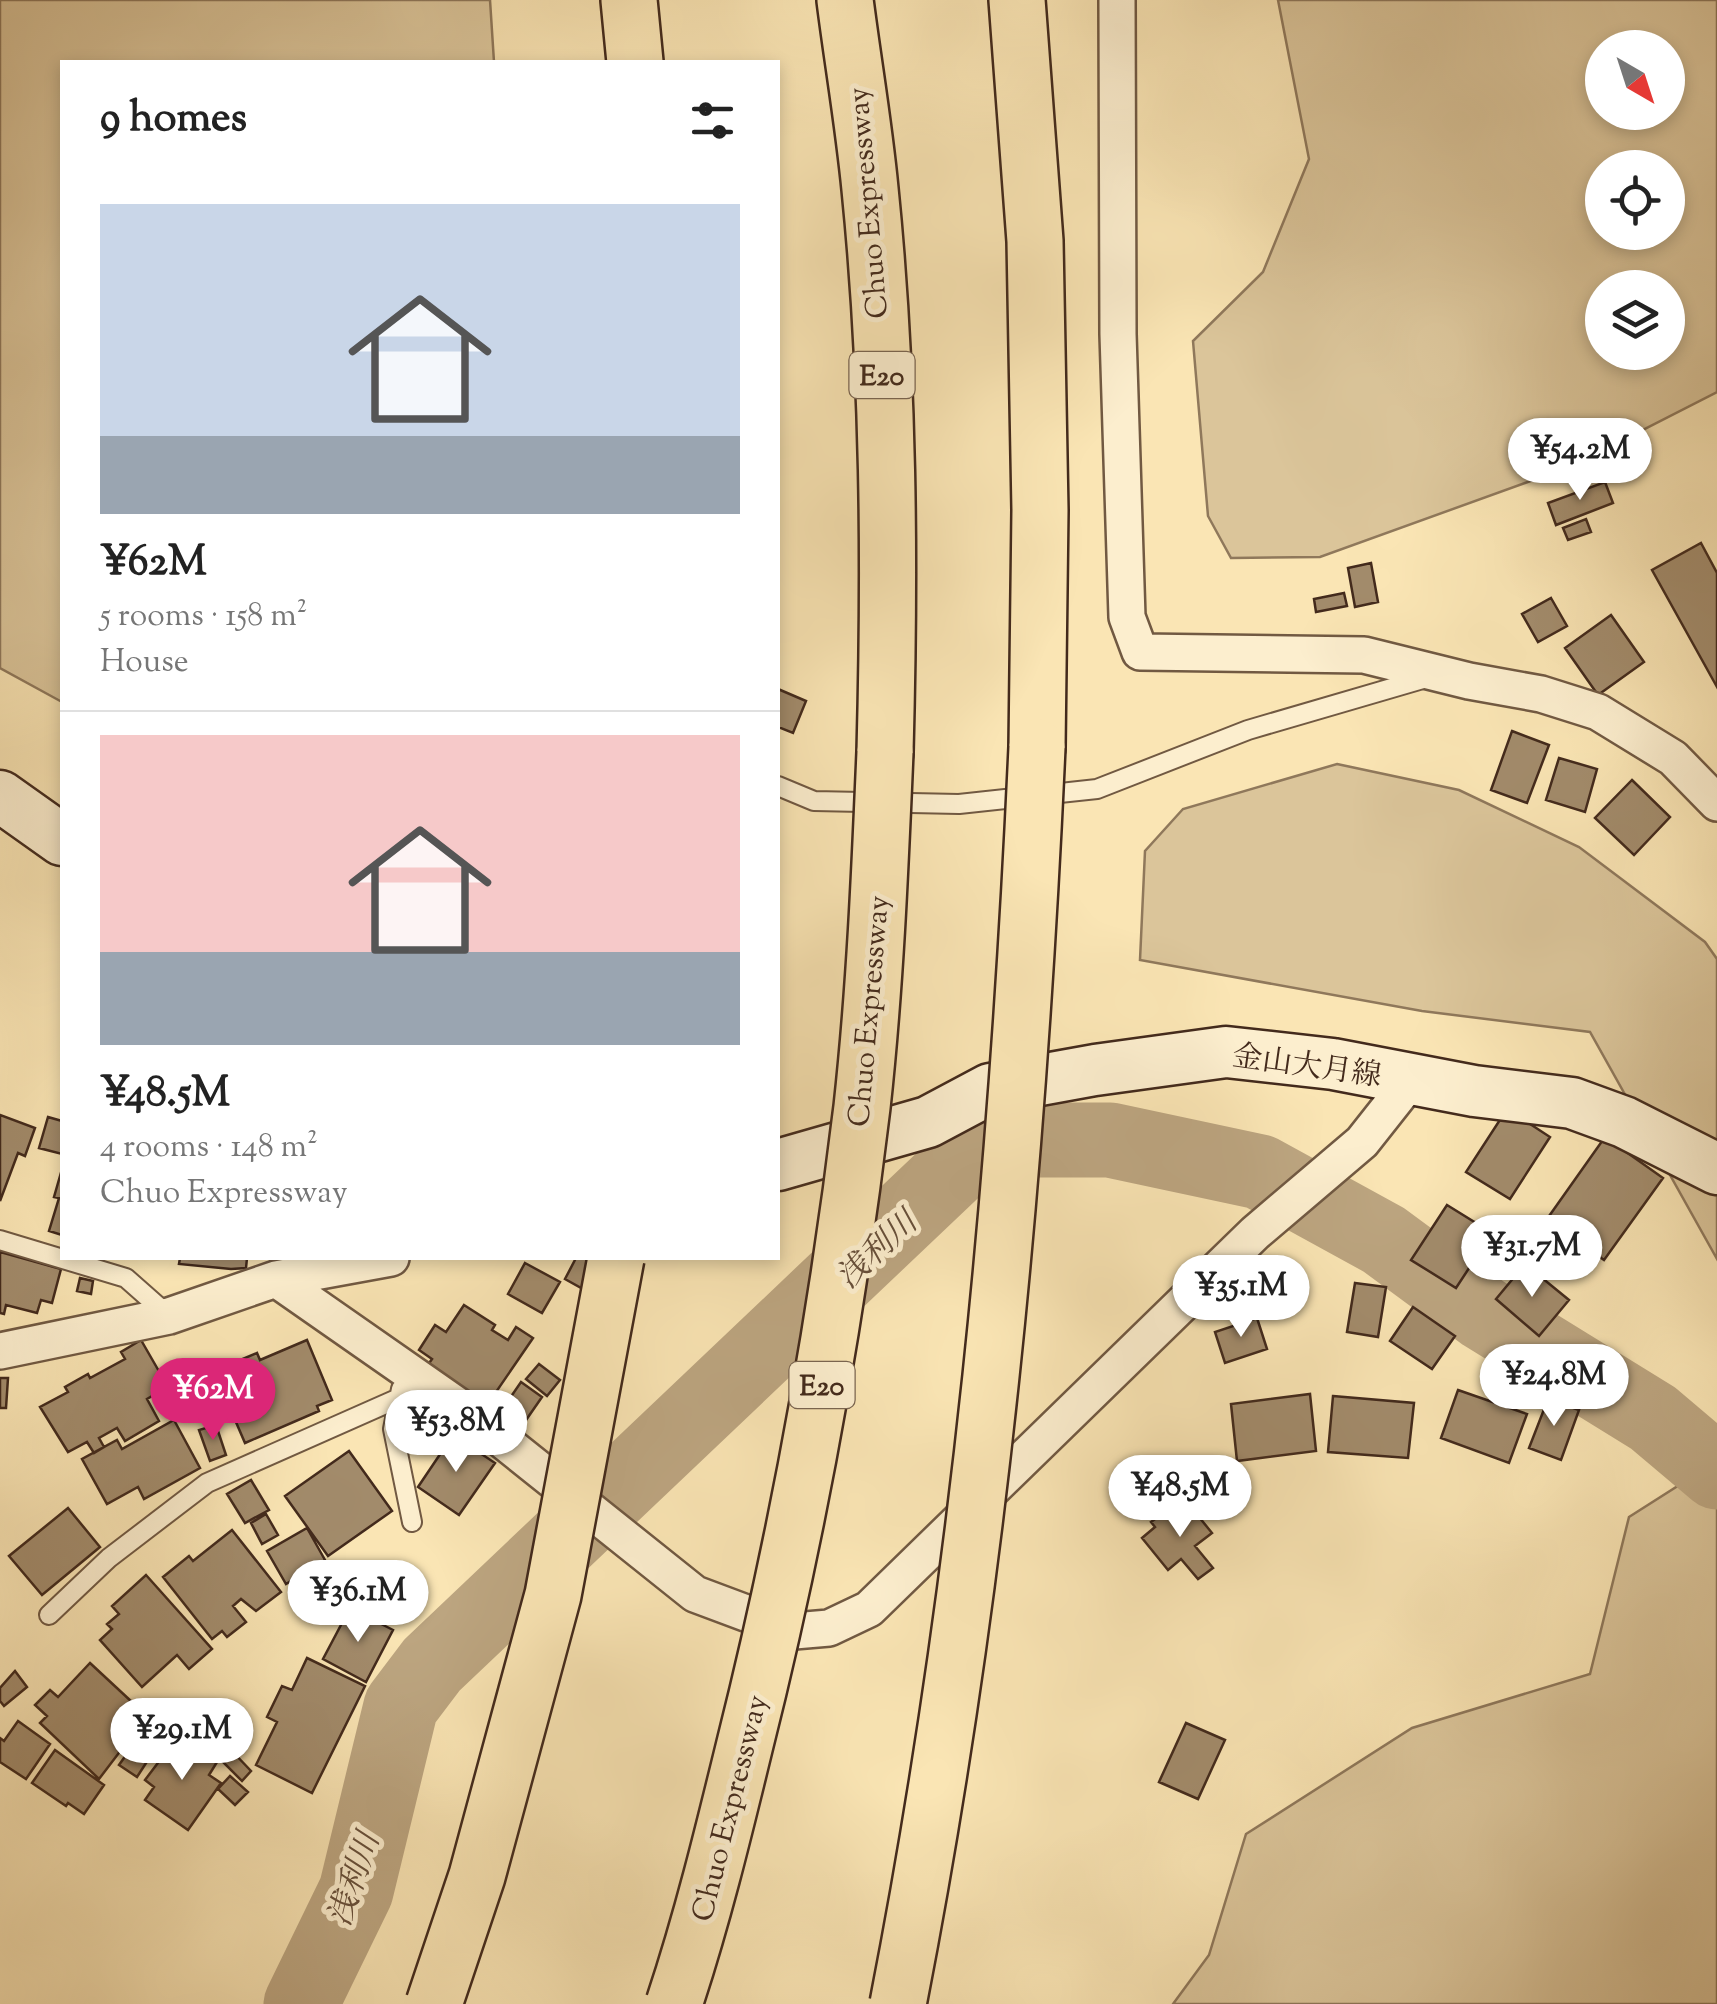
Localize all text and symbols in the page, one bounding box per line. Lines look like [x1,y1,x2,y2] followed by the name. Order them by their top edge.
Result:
[1585,30,1685,130] north arrow
[1585,30,1685,370] map controls
[838,85,901,320] street label: Chuo Expressway
[100,90,247,150] text: 9 homes
[685,93,740,148] icon: filters
[1585,150,1685,250] button: locate
[330,269,510,449] icon: home
[1585,270,1685,370] button: layers
[850,352,914,398] road number: E20
[1499,418,1661,503] pin: ¥54.2M
[1530,427,1630,473] text: ¥54.2M
[100,534,207,594] text: ¥62M
[100,594,307,640] text: 5 rooms · 158 m²
[100,640,189,686] text: House
[330,800,510,980] icon: home
[839,894,902,1129] street label: Chuo Expressway
[1229,1036,1384,1099] street label: 金山大月線
[100,1065,230,1125] text: ¥48.5M
[100,1125,318,1171] text: 4 rooms · 148 m²
[100,1171,348,1217] text: Chuo Expressway
[827,1200,931,1301] water label: 浅利川
[1451,1215,1613,1300] pin: ¥31.7M
[1483,1224,1581,1270] text: ¥31.7M
[1160,1255,1322,1340] pin: ¥35.1M
[1195,1264,1287,1310] text: ¥35.1M
[1473,1344,1635,1429] pin: ¥24.8M
[1502,1353,1606,1399] text: ¥24.8M
[154,1358,272,1443] pin: ¥62M
[790,1362,854,1408] road number: E20
[172,1367,254,1413] text: ¥62M
[375,1390,537,1475] pin: ¥53.8M
[407,1399,505,1445] text: ¥53.8M
[1099,1455,1261,1540] pin: ¥48.5M
[1131,1464,1229,1510] text: ¥48.5M
[277,1560,439,1645] pin: ¥36.1M
[310,1569,406,1615] text: ¥36.1M
[682,1691,780,1926] street label: Chuo Expressway
[101,1698,263,1783] pin: ¥29.1M
[132,1707,232,1753] text: ¥29.1M
[318,1824,394,1933] water label: 浅利川

